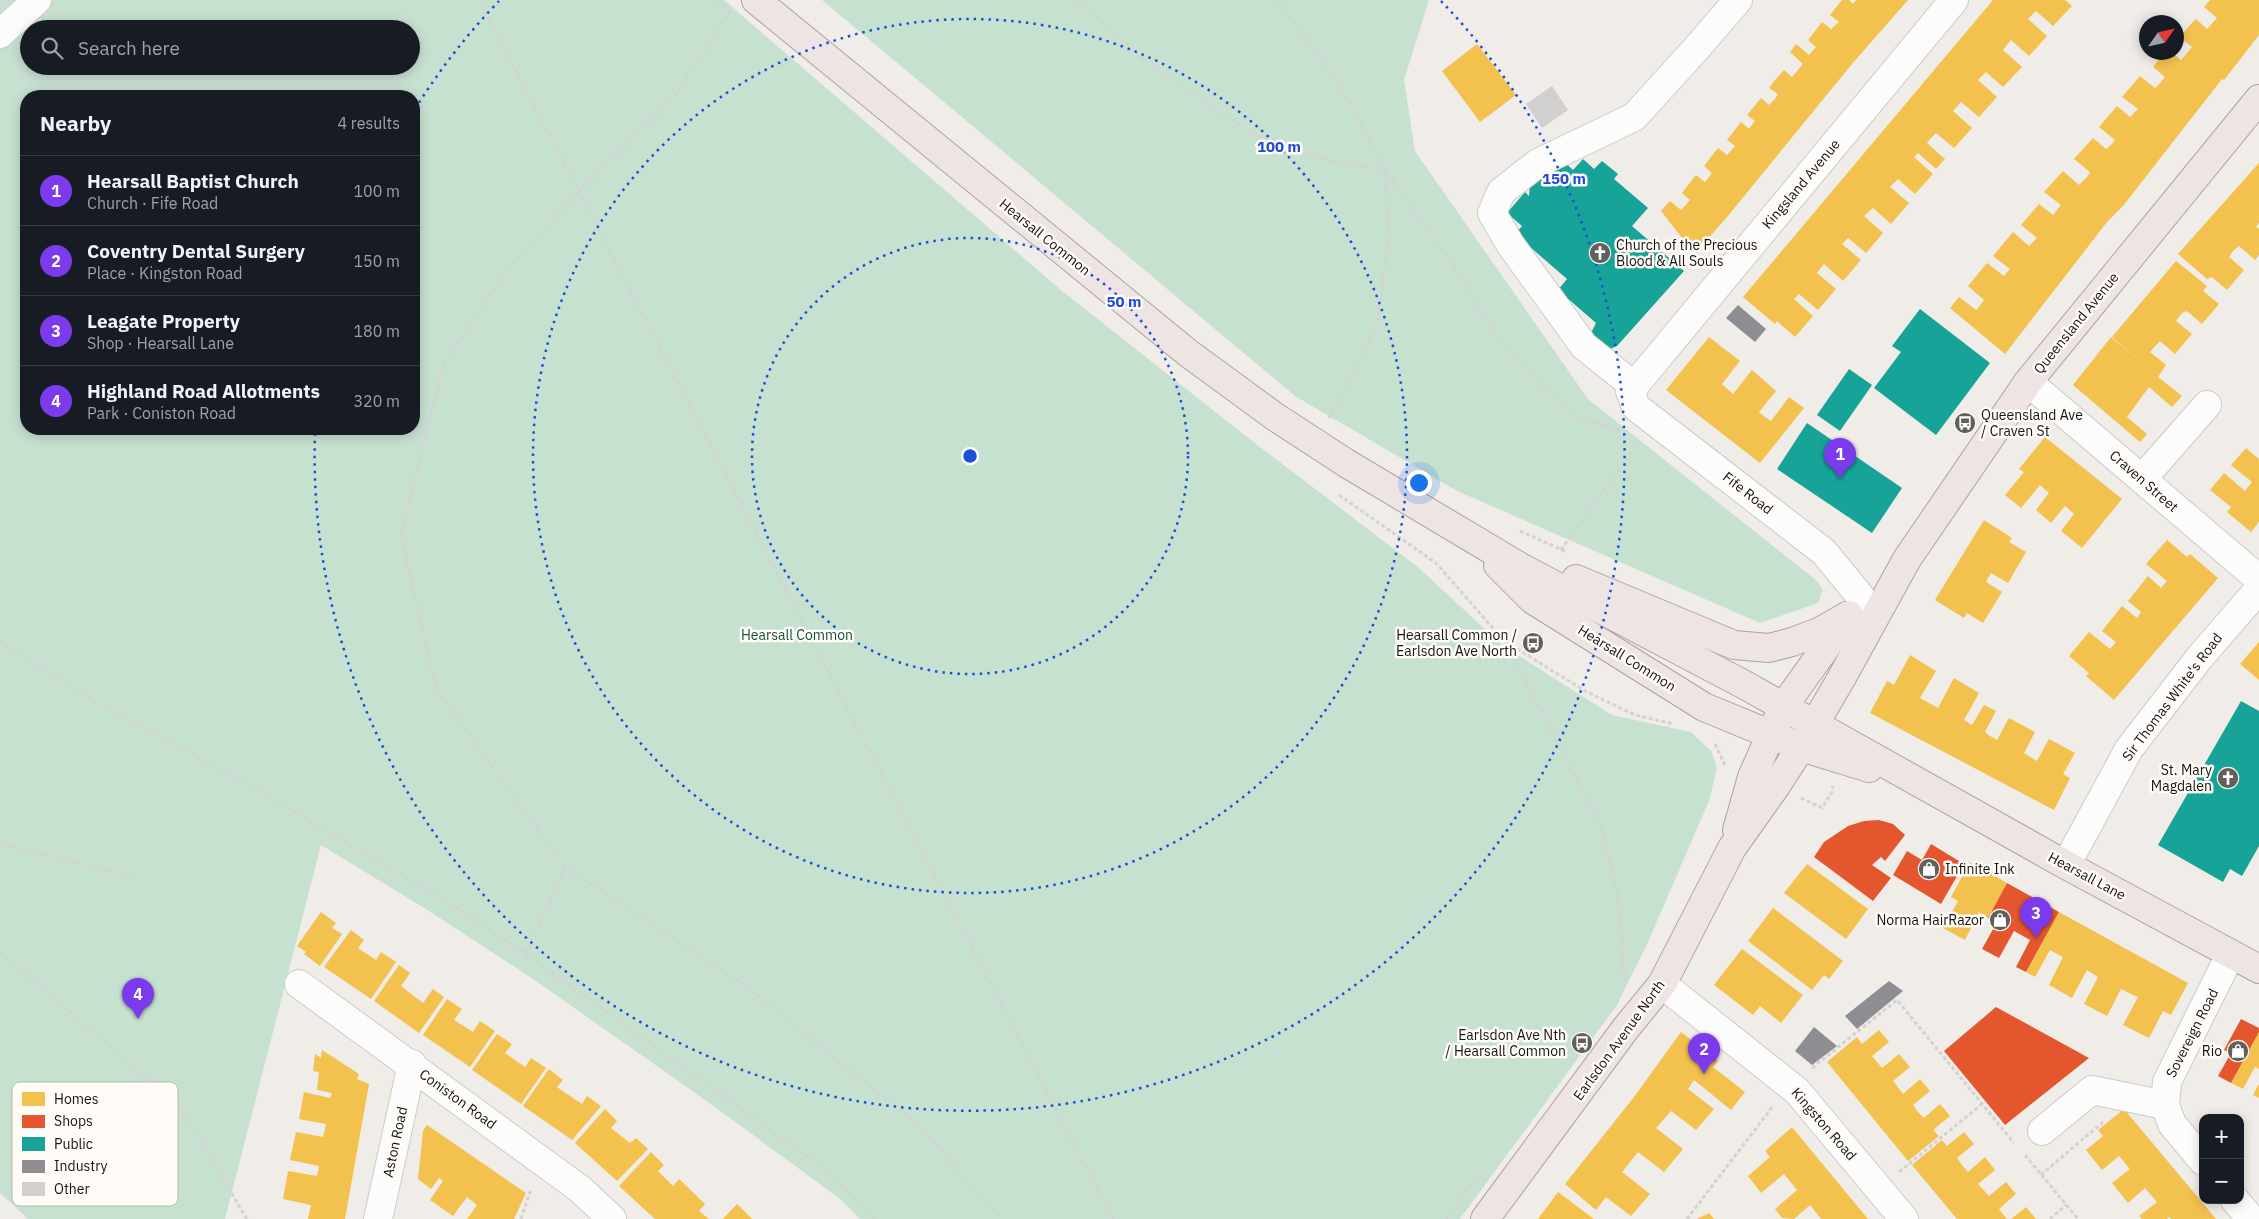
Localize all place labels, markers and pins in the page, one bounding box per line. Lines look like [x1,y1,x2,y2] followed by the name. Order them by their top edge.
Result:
[1616,236,1758,270] place label: Church of the Precious Blood & All Souls
[1588,241,1612,265] church icon: Church of the Precious Blood & All Souls
[1981,406,2083,440] place label: Queensland Ave / Craven St
[1953,411,1977,435] bus stop icon: Queensland Ave / Craven St
[1824,438,1856,479] pin: 1
[961,447,979,465] centre of rings
[1396,626,1517,660] place label: Hearsall Common / Earlsdon Ave North
[1521,631,1545,655] bus stop icon: Hearsall Common / Earlsdon Ave North
[2151,761,2212,795] place label: St. Mary Magdalen
[2216,766,2240,790] church icon: St. Mary Magdalen
[1917,857,1941,881] shop icon: Infinite Ink
[1945,860,2015,878] place label: Infinite Ink
[2020,897,2052,938] pin: 3
[1988,908,2012,932] shop icon: Norma HairRazor
[1876,911,1984,929] place label: Norma HairRazor
[122,978,154,1019] pin: 4
[1445,1026,1566,1060] place label: Earlsdon Ave Nth / Hearsall Common
[1570,1031,1594,1055] bus stop icon: Earlsdon Ave Nth / Hearsall Common
[1688,1033,1720,1074] pin: 2
[2226,1039,2250,1063] shop icon: Rio
[2202,1042,2222,1060] place label: Rio

